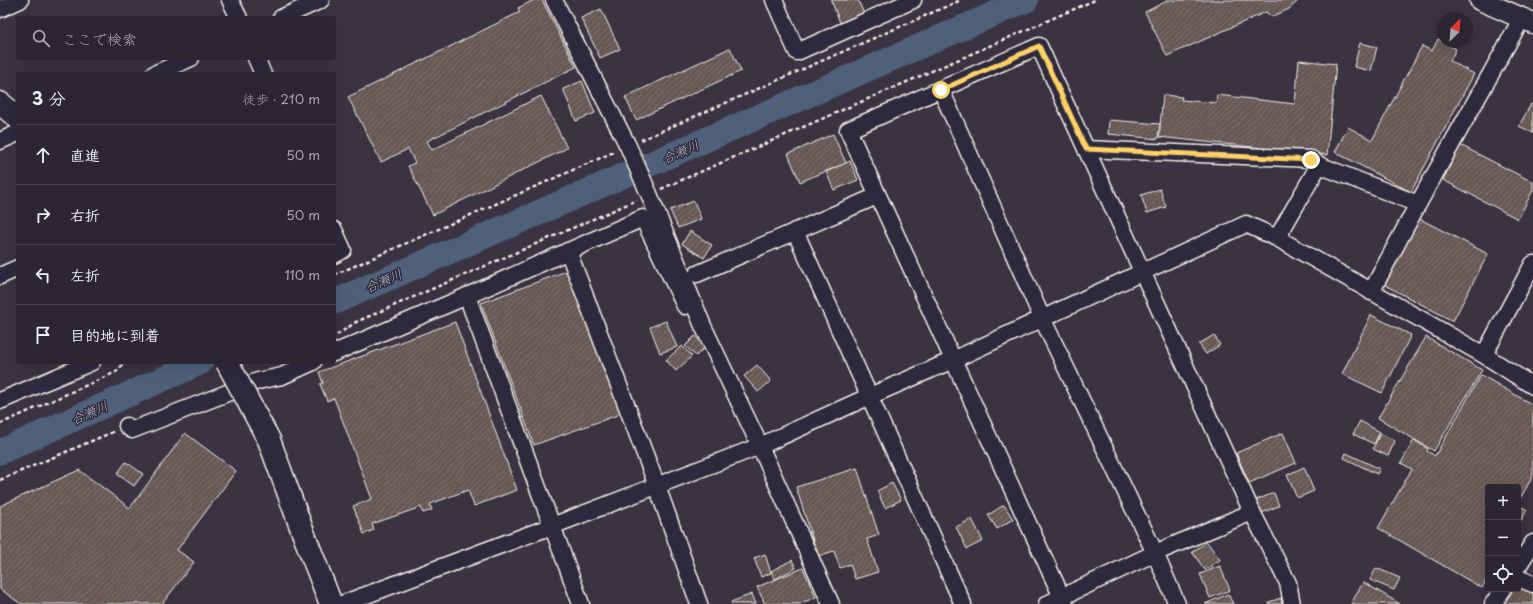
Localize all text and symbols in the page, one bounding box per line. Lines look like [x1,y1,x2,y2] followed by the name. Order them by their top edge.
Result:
[1437,12,1473,48] north arrow
[16,16,336,60] search box
[30,27,52,49] icon: search
[62,27,137,50] text: ここで検索
[932,81,950,99] route start
[32,85,66,111] text: 3 分
[243,89,320,108] text: 徒歩 · 210 m
[658,134,702,168] water label: 合瀬川
[70,143,100,166] text: 直進
[32,144,54,166] icon: ahead
[286,145,320,164] text: 50 m
[1302,151,1320,169] route end
[70,203,100,226] text: 右折
[32,204,54,226] icon: right
[286,205,320,224] text: 50 m
[70,263,100,286] text: 左折
[361,263,405,297] water label: 合瀬川
[32,264,54,286] icon: left
[285,265,320,284] text: 110 m
[70,323,160,346] text: 目的地に到着
[32,324,54,346] icon: arrive
[67,395,111,429] water label: 合瀬川
[1485,484,1521,592] map controls
[1485,484,1521,520] button: +
[1485,520,1521,556] button: −
[1485,556,1521,592] button: locate

